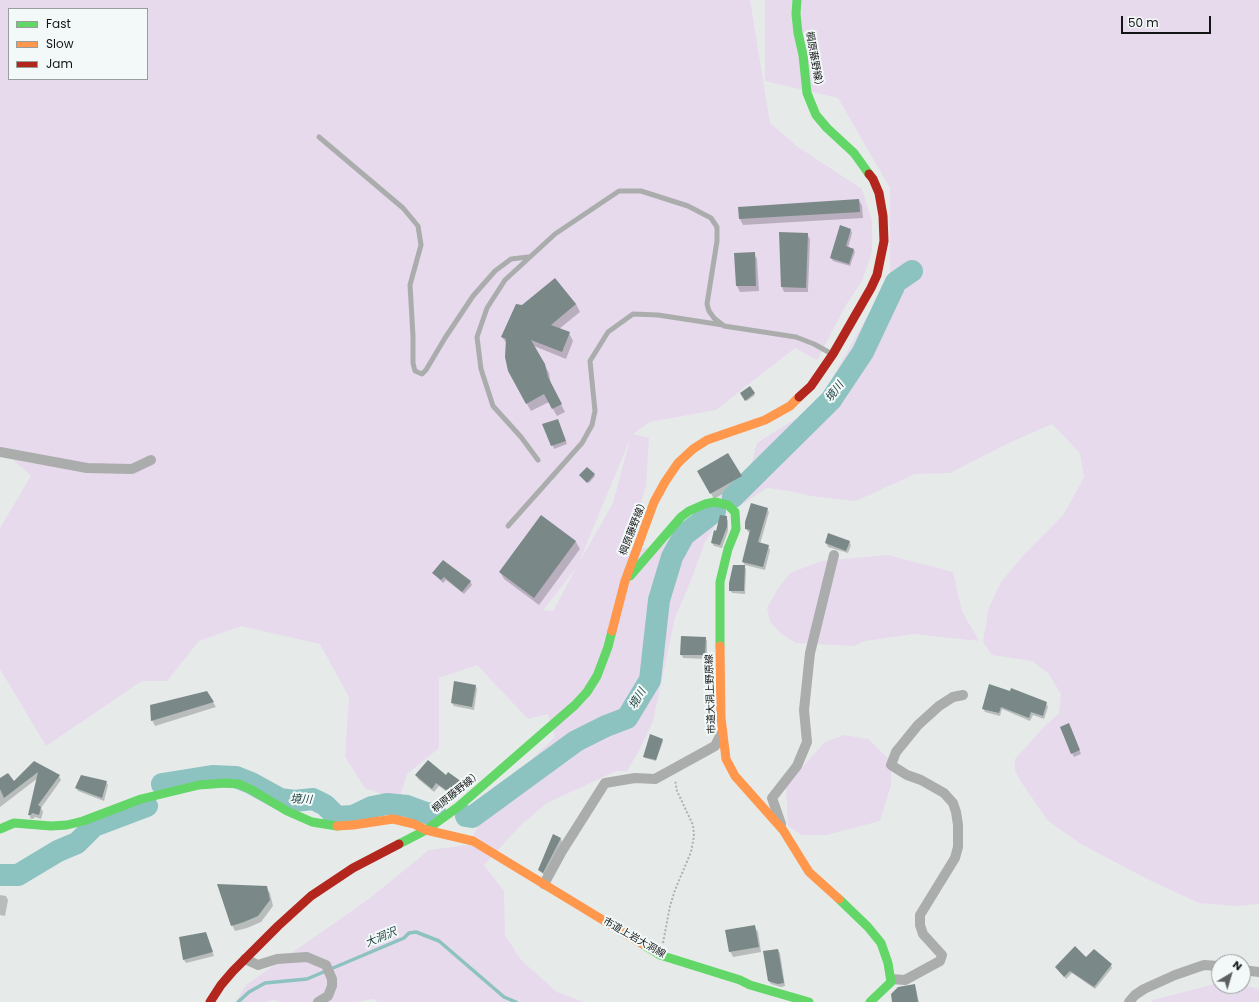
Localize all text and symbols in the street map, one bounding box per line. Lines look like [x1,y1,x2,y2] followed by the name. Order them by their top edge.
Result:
[8,8,148,80] legend
[1123,8,1213,34] scale bar
[1128,14,1159,31] text: 50 m
[46,15,71,32] text: Fast
[803,30,825,92] street label: 棡原藤野線）
[46,35,74,52] text: Slow
[46,55,73,72] text: Jam
[823,379,847,405] water label: 境川
[618,497,650,557] street label: 棡原藤野線）
[704,654,718,734] street label: 市道大洞上野原線
[627,686,649,712] water label: 境川
[430,768,484,816] street label: 棡原藤野線）
[290,793,312,807] water label: 境川
[601,915,667,961] street label: 市道上岩大洞線
[363,925,399,951] water label: 大洞沢
[1211,954,1251,994] north arrow
[1230,956,1246,974] text: N

